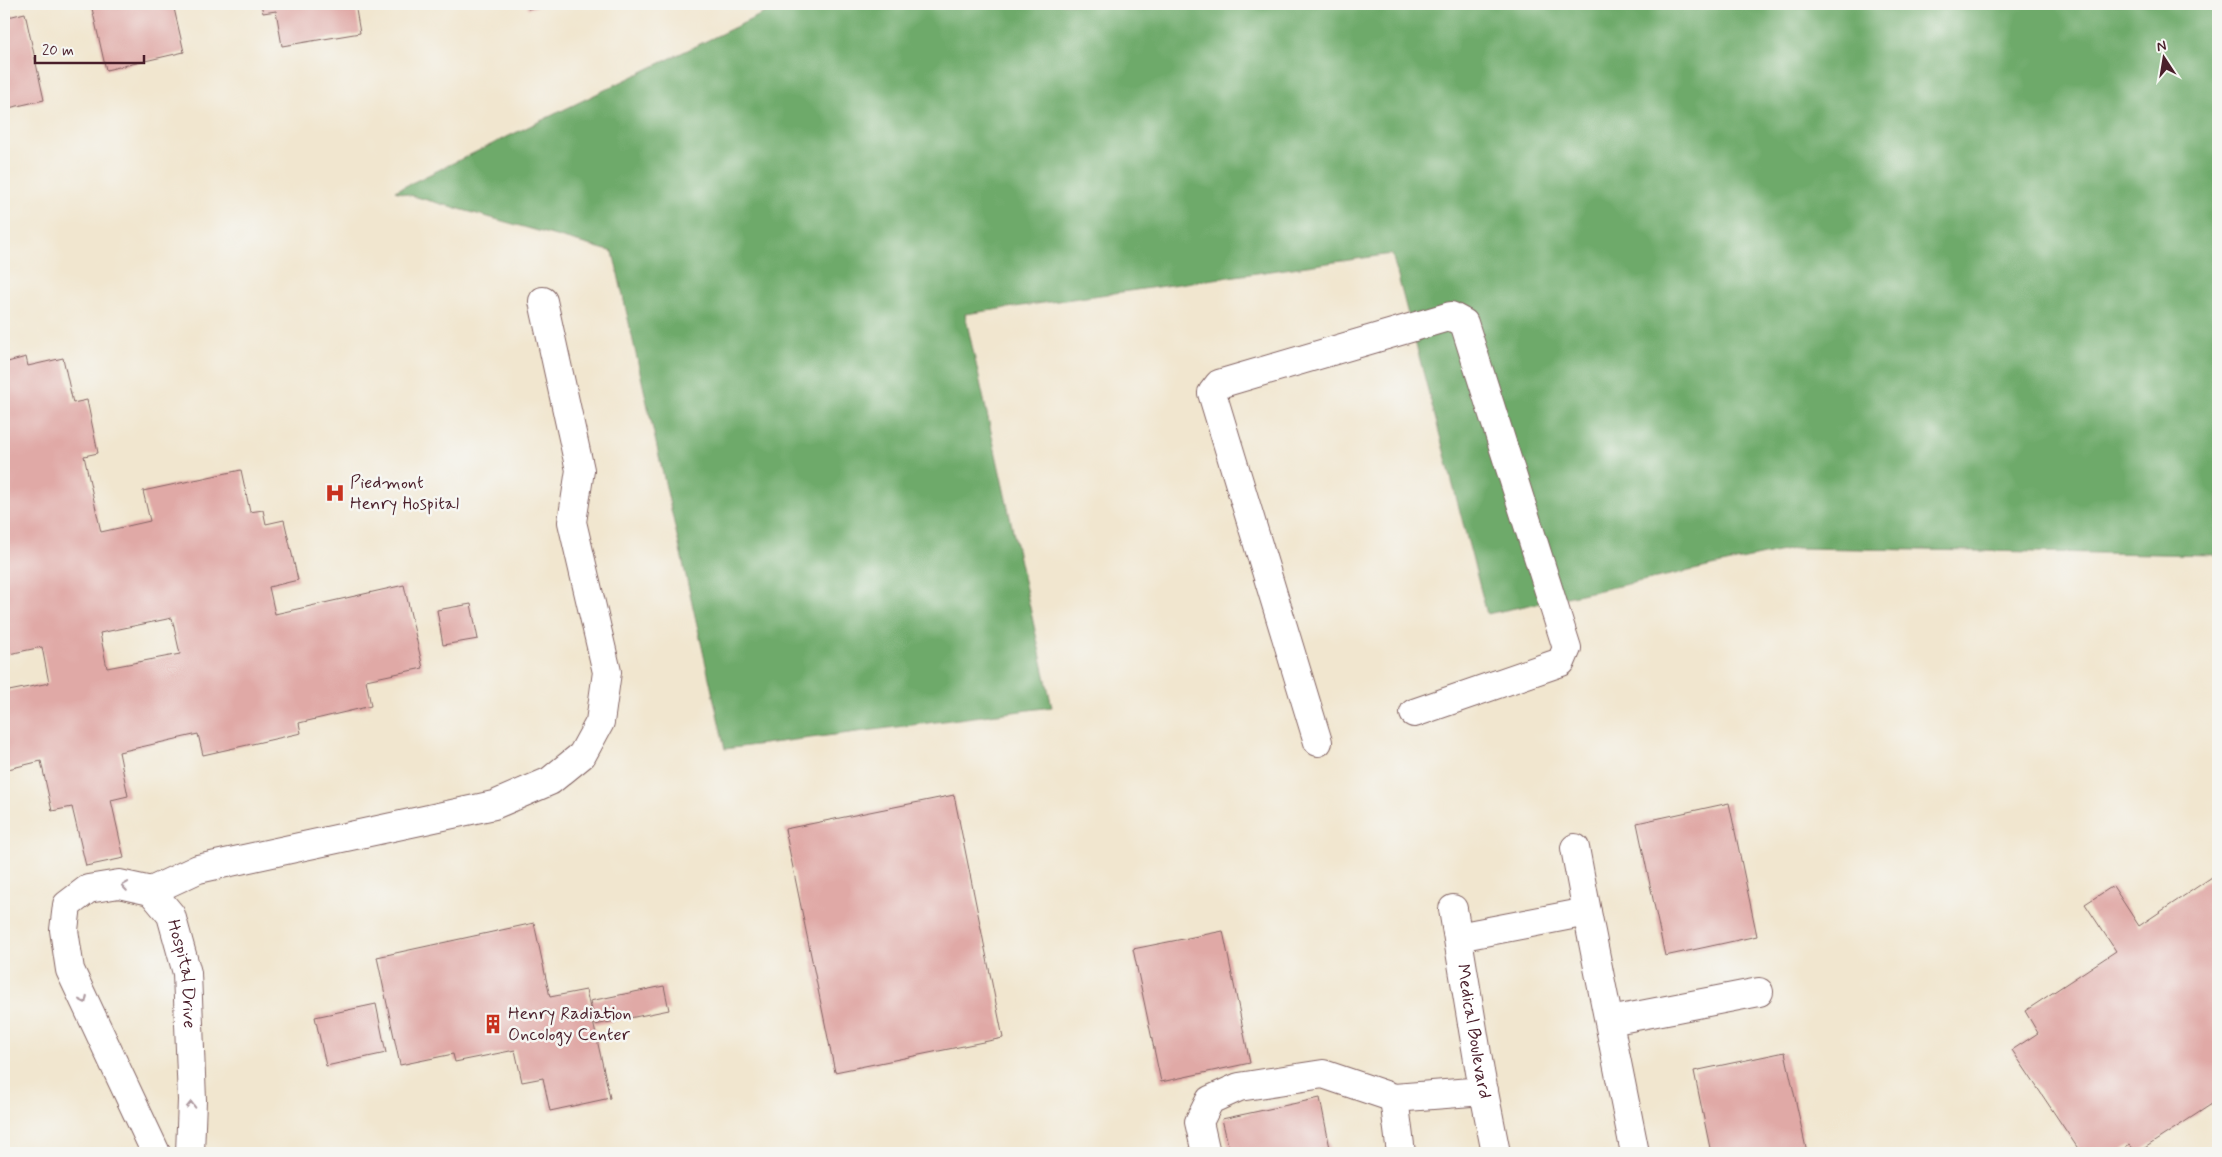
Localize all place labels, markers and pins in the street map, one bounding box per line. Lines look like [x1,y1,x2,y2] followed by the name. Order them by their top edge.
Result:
[350,471,459,516] place label: Piedmont Henry Hospital
[324,482,346,504] hospital icon: Piedmont Henry Hospital
[508,1002,632,1047] place label: Henry Radiation Oncology Center
[482,1013,504,1035] building icon: Henry Radiation Oncology Center

